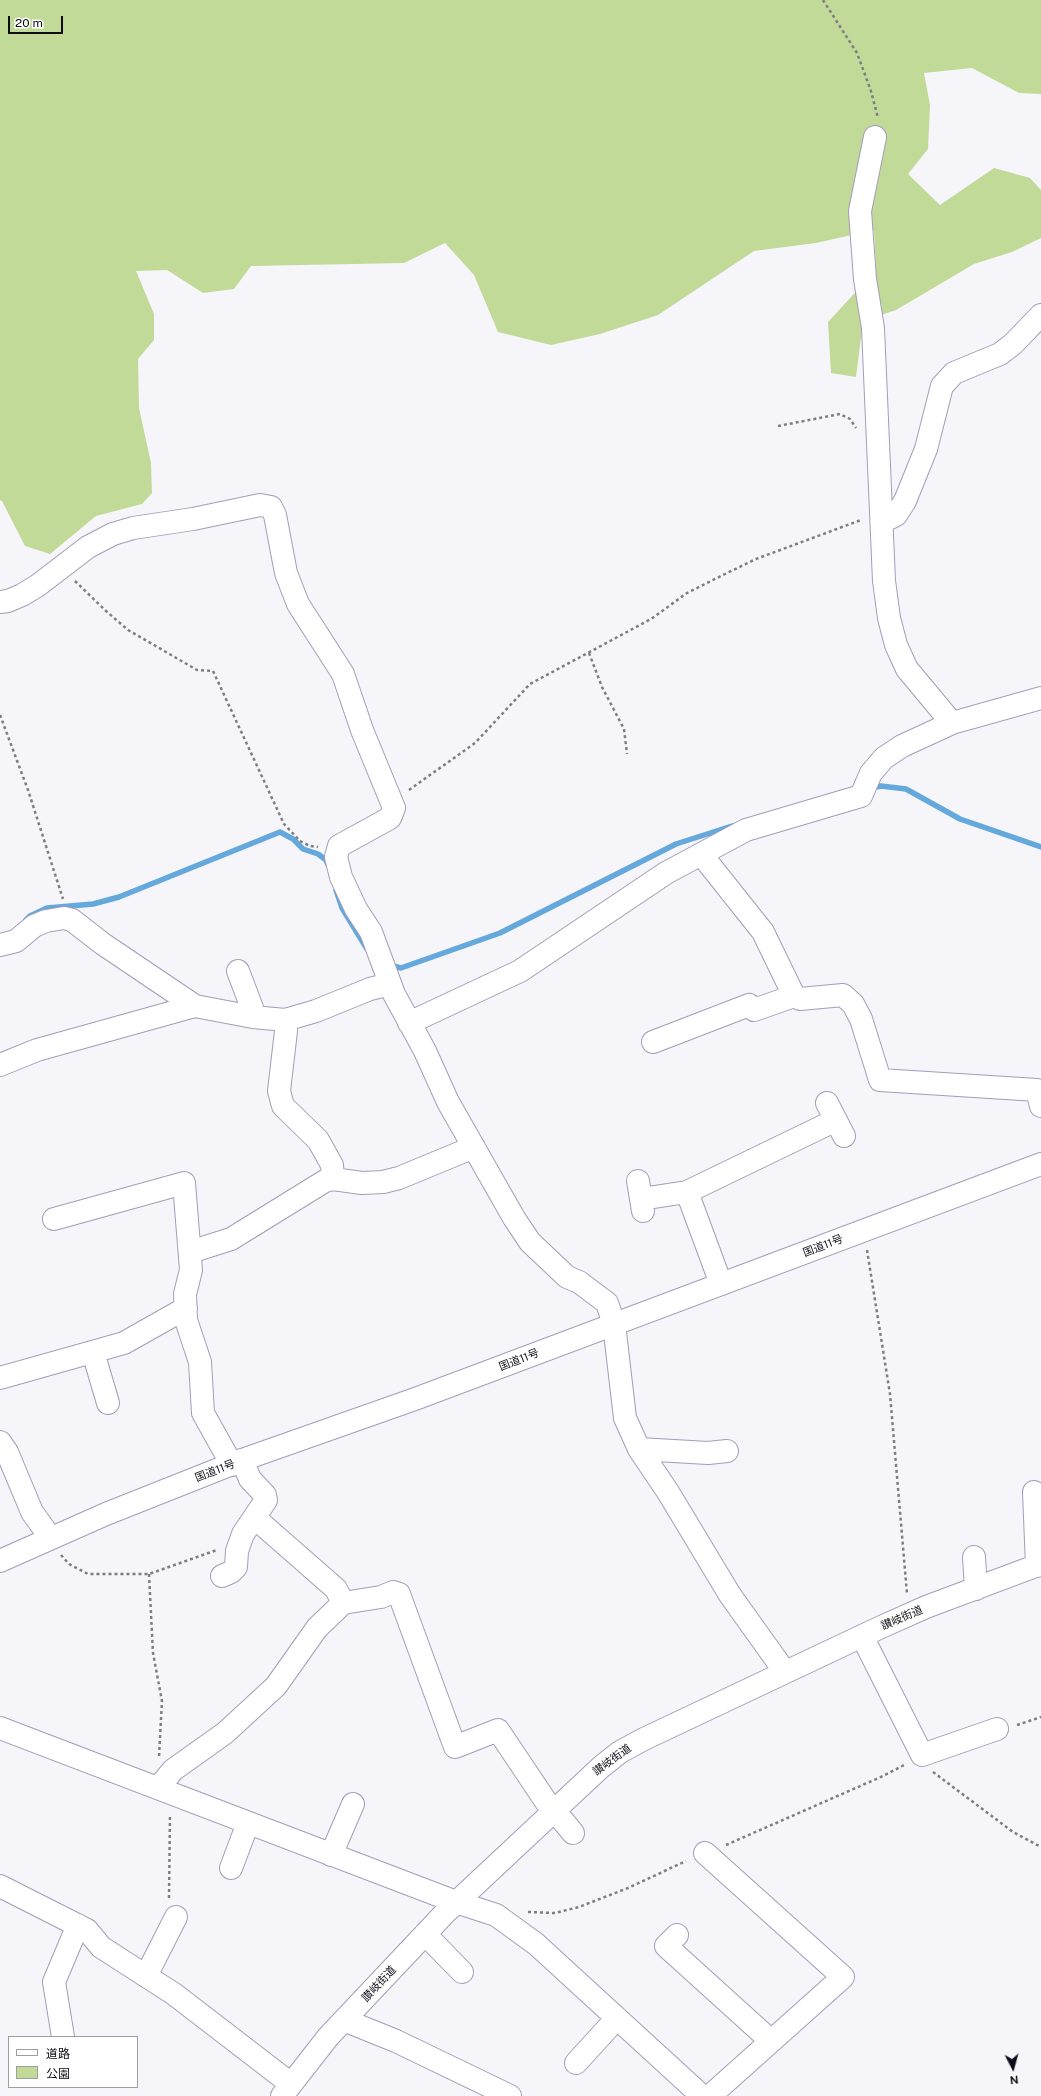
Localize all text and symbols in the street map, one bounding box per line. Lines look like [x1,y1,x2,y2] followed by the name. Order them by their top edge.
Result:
[10,8,65,34] scale bar
[15,16,43,30] text: 20 m
[801,1232,845,1260] street label: 国道11号
[497,1346,541,1374] street label: 国道11号
[193,1457,237,1485] street label: 国道11号
[879,1603,925,1633] street label: 讃岐街道
[590,1742,634,1778] street label: 讃岐街道
[359,1963,399,2005] street label: 讃岐街道
[8,2036,138,2088] legend
[46,2047,70,2061] text: 道路
[993,2048,1033,2088] north arrow
[46,2067,70,2081] text: 公園
[1009,2074,1019,2086] text: N

